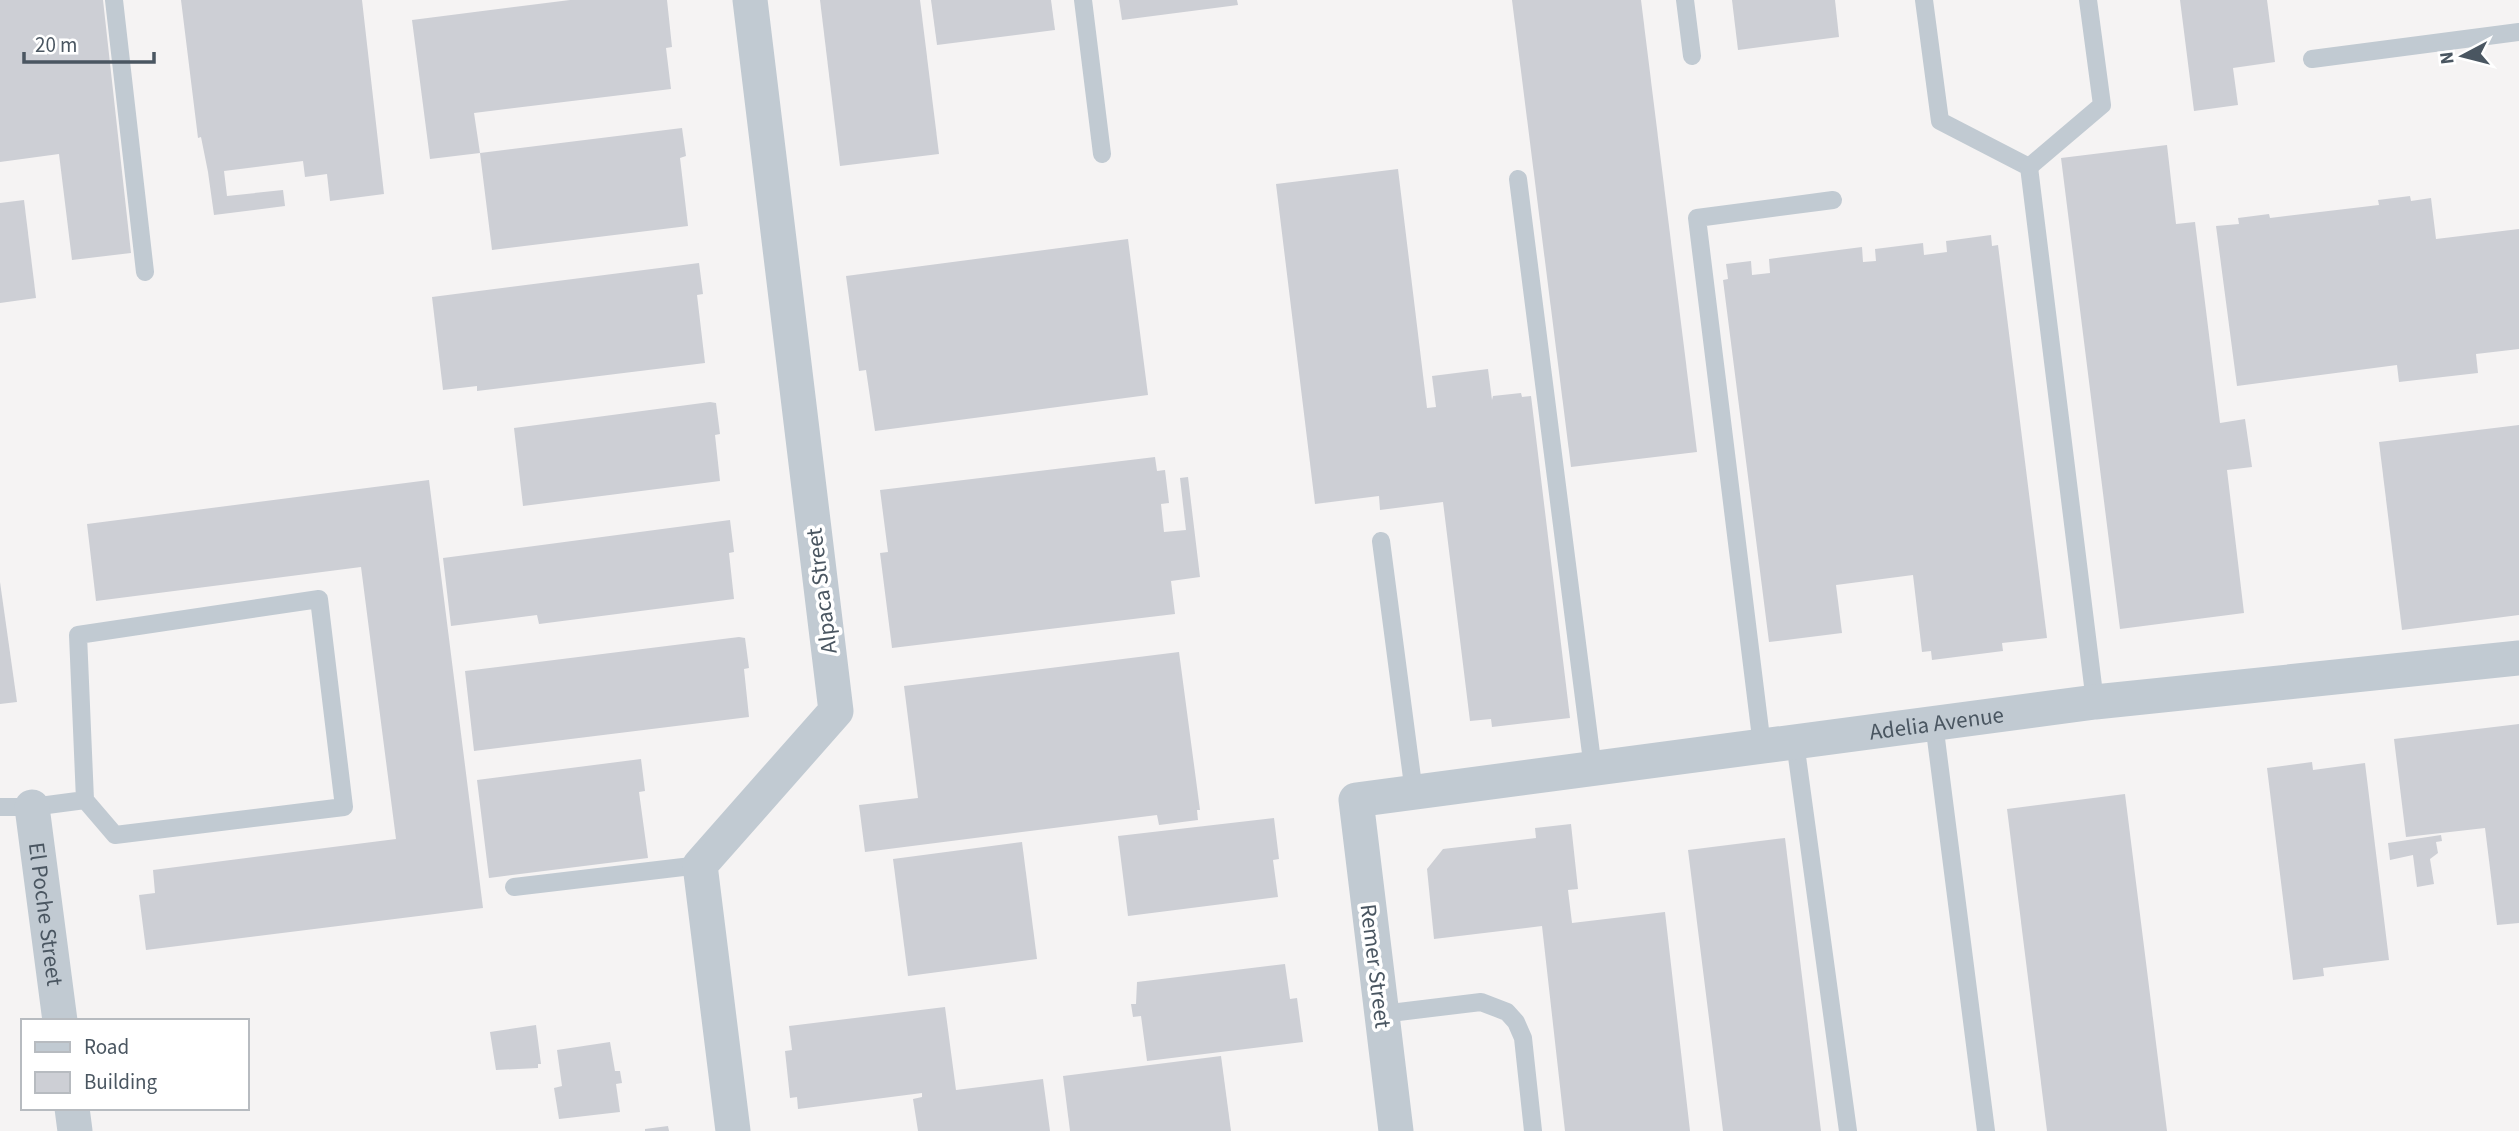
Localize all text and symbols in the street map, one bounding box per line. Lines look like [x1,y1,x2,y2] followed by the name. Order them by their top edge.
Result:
[24,21,154,65] scale bar
[2428,21,2498,91] north arrow
[35,30,77,60] text: 20 m
[2433,50,2462,66] text: N
[797,526,846,656] street label: Alpaca Street
[1867,698,2006,749] street label: Adelia Avenue
[20,840,71,988] street label: El Poche Street
[1352,902,1400,1030] street label: Remer Street
[21,1019,248,1110] legend
[84,1032,129,1062] text: Road
[84,1067,158,1097] text: Building

